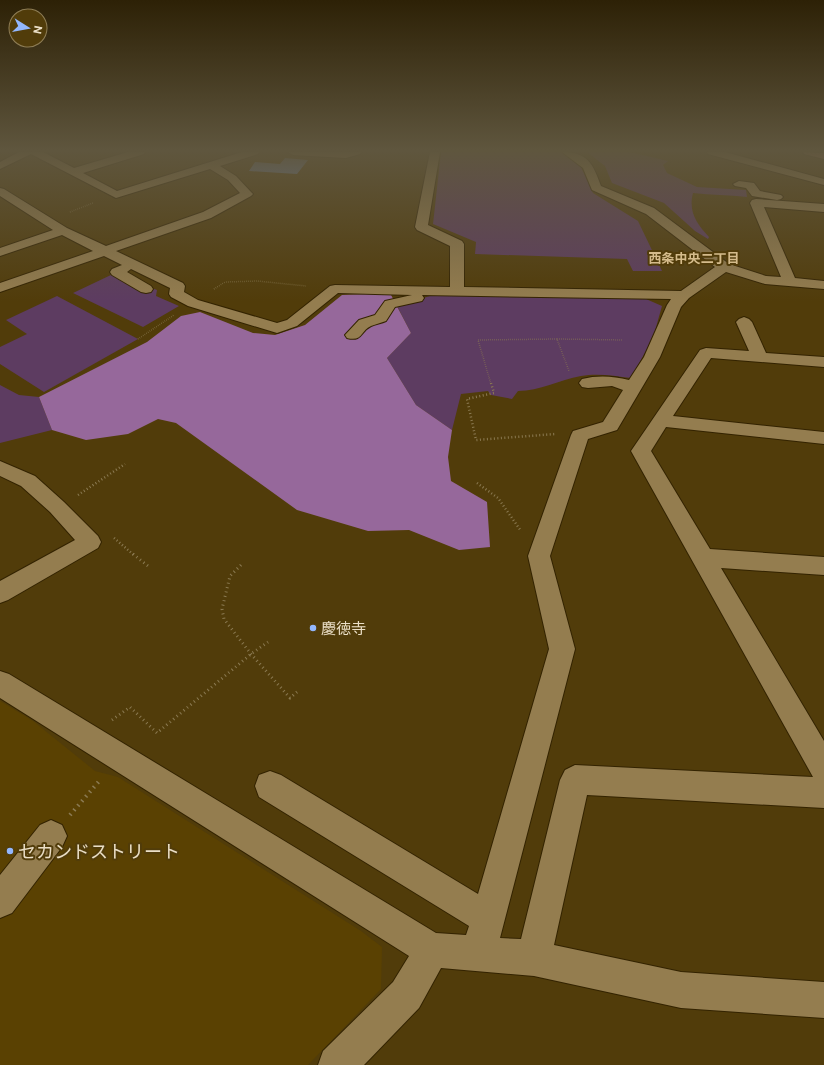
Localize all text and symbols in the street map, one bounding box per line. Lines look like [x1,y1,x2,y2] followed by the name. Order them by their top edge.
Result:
[8,8,48,48] north arrow
[31,25,45,35] text: N
[648,250,740,266] district label: 西条中央二丁目
[321,619,366,637] place label: 慶徳寺
[308,623,318,633] marker: 慶徳寺
[18,840,180,862] place label: セカンドストリート
[5,846,15,856] marker: セカンドストリート

